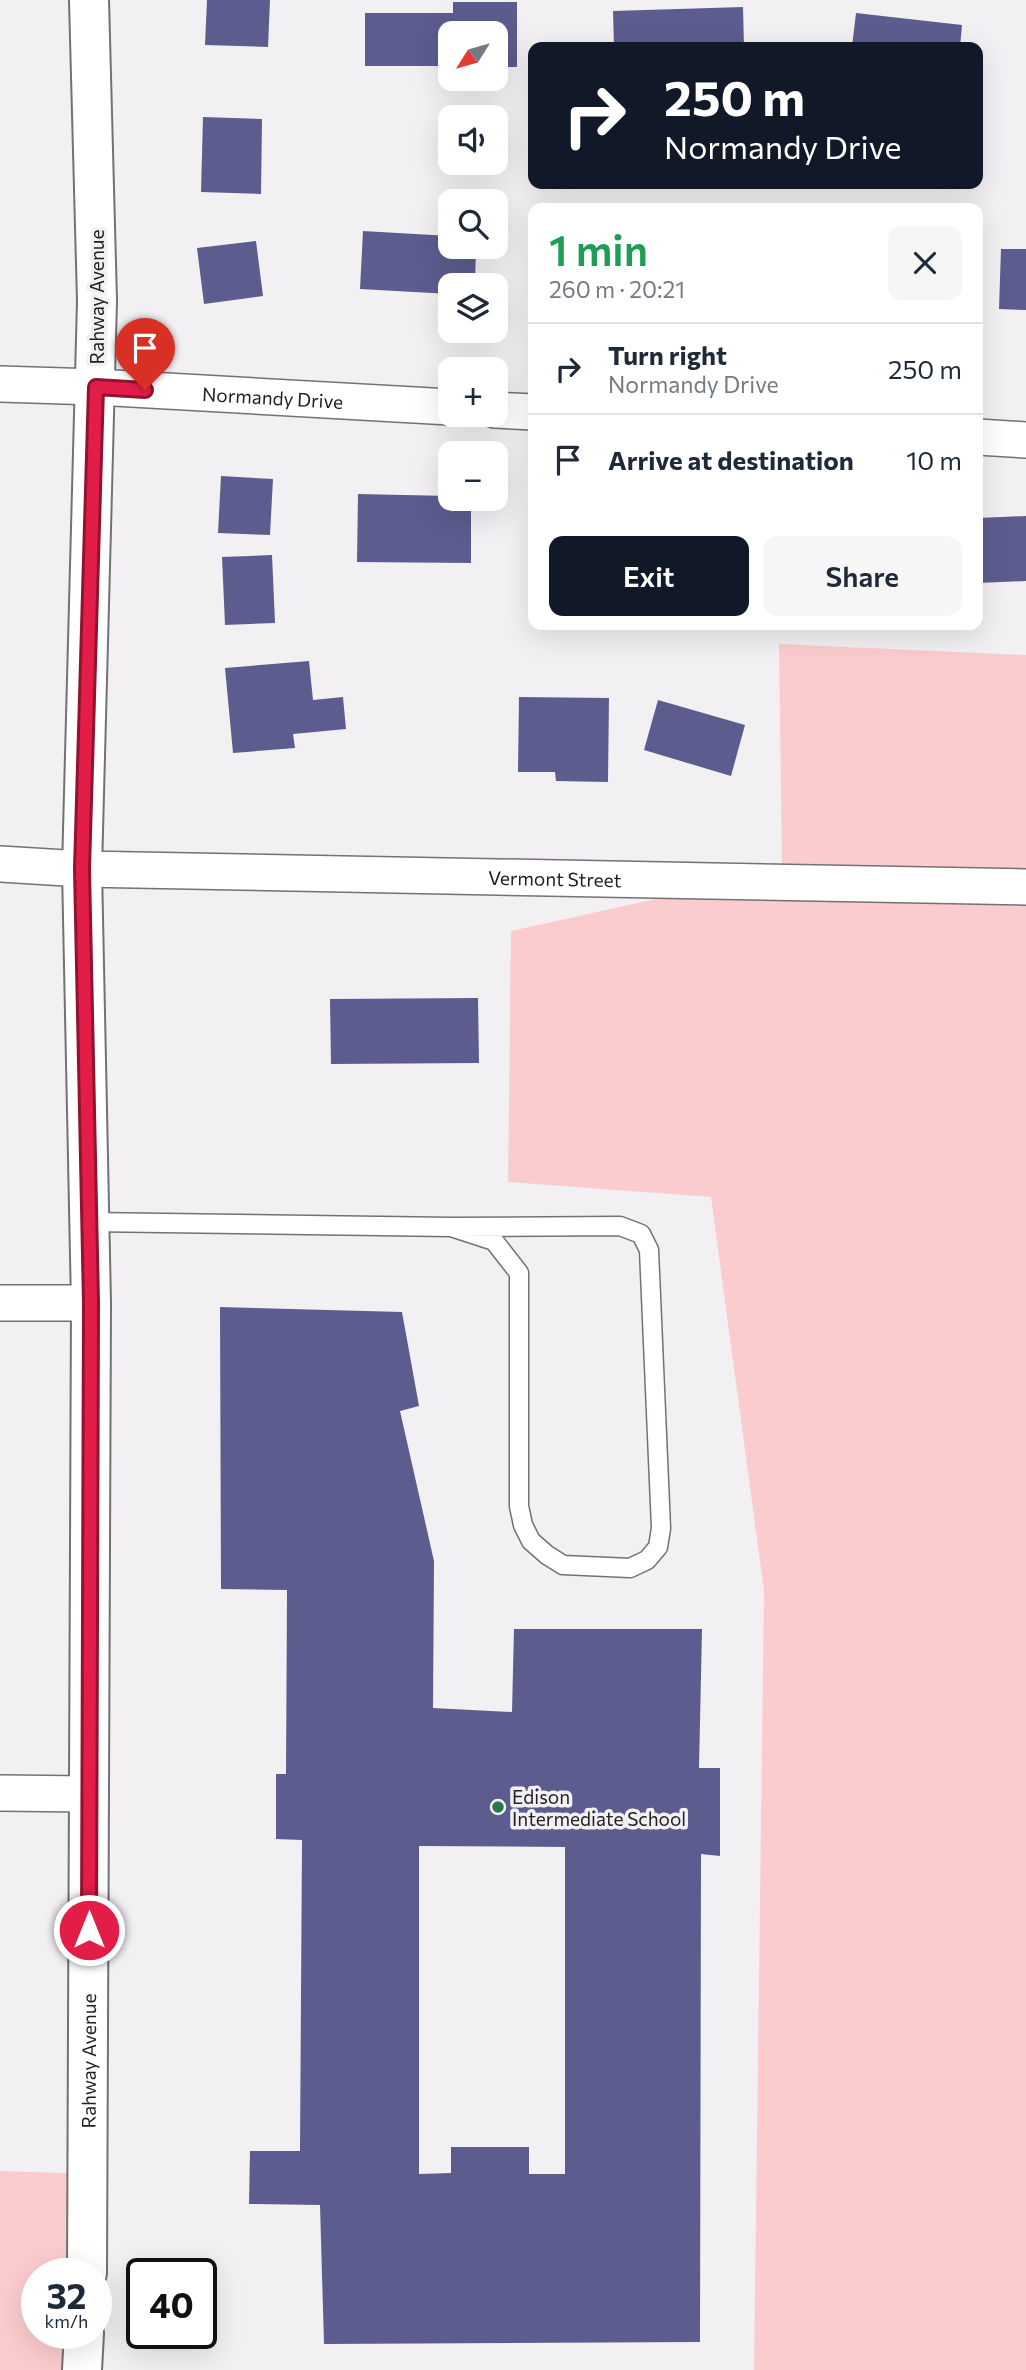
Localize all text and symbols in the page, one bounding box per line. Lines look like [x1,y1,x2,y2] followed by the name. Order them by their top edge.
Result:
[438,21,508,91] north arrow
[438,21,508,511] map controls
[664,66,805,126] text: 250 m
[549,70,640,161] icon: right
[438,105,508,175] button: sound
[664,126,902,166] text: Normandy Drive
[438,189,508,259] button: search
[549,223,648,275] text: 1 min
[888,226,962,300] button: close
[85,230,108,364] street label: Rahway Avenue
[438,273,508,343] button: layers
[549,275,685,303] text: 260 m · 20:21
[115,318,175,390] pin
[126,329,164,367] icon: arrive
[608,339,727,370] text: Turn right
[549,350,587,388] icon: right
[888,353,962,384] text: 250 m
[438,357,508,427] button: +
[608,370,779,398] text: Normandy Drive
[202,382,344,412] street label: Normandy Drive
[438,441,508,511] button: −
[549,441,587,479] icon: arrive
[608,444,854,475] text: Arrive at destination
[906,444,962,475] text: 10 m
[549,536,749,616] button: Exit
[763,536,962,616] button: Share
[488,865,622,891] street label: Vermont Street
[512,1785,686,1830] place label: Edison Intermediate School
[490,1799,506,1815] marker: Edison Intermediate School
[52,1893,126,1967] position arrow
[76,1993,100,2129] street label: Rahway Avenue
[126,2258,217,2349] speed limit sign: 40
[46,2273,87,2316] text: 32
[45,2310,88,2332] text: km/h

